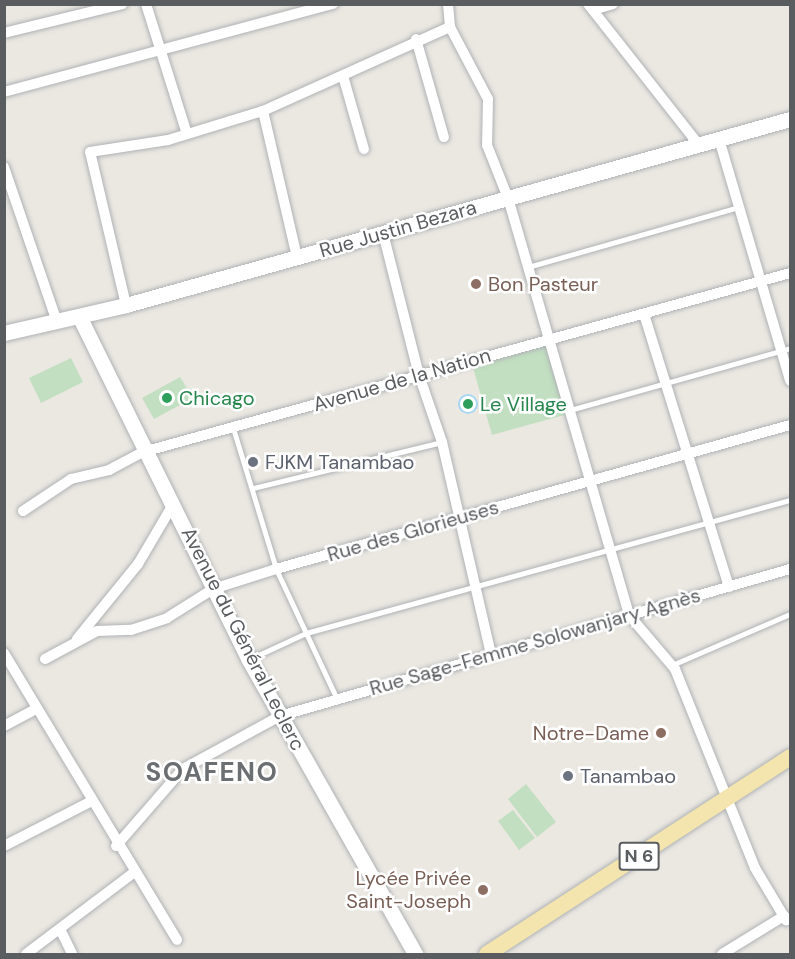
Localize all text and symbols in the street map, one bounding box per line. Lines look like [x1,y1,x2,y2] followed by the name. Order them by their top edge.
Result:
[317,195,479,263] street label: Rue Justin Bezara
[488,272,598,296] place label: Bon Pasteur
[469,277,483,291] marker: Bon Pasteur
[310,343,494,417] street label: Avenue de la Nation
[179,386,255,410] place label: Chicago
[160,391,174,405] marker: Chicago
[480,392,567,416] place label: Le Village
[461,397,475,411] marker: Le Village
[265,450,414,474] place label: FJKM Tanambao
[246,455,260,469] marker: FJKM Tanambao
[325,495,501,567] street label: Rue des Glorieuses
[176,523,310,755] street label: Avenue du Général Leclerc
[367,583,703,701] street label: Rue Sage-Femme Solowanjary Agnès
[533,721,649,745] place label: Notre-Dame
[654,726,668,740] marker: Notre-Dame
[146,757,278,789] district label: SOAFENO
[580,764,676,788] place label: Tanambao
[561,769,575,783] marker: Tanambao
[618,841,660,871] road number: N 6
[346,867,471,914] place label: Lycée Privée Saint-Joseph
[476,883,490,897] marker: Lycée Privée Saint-Joseph

